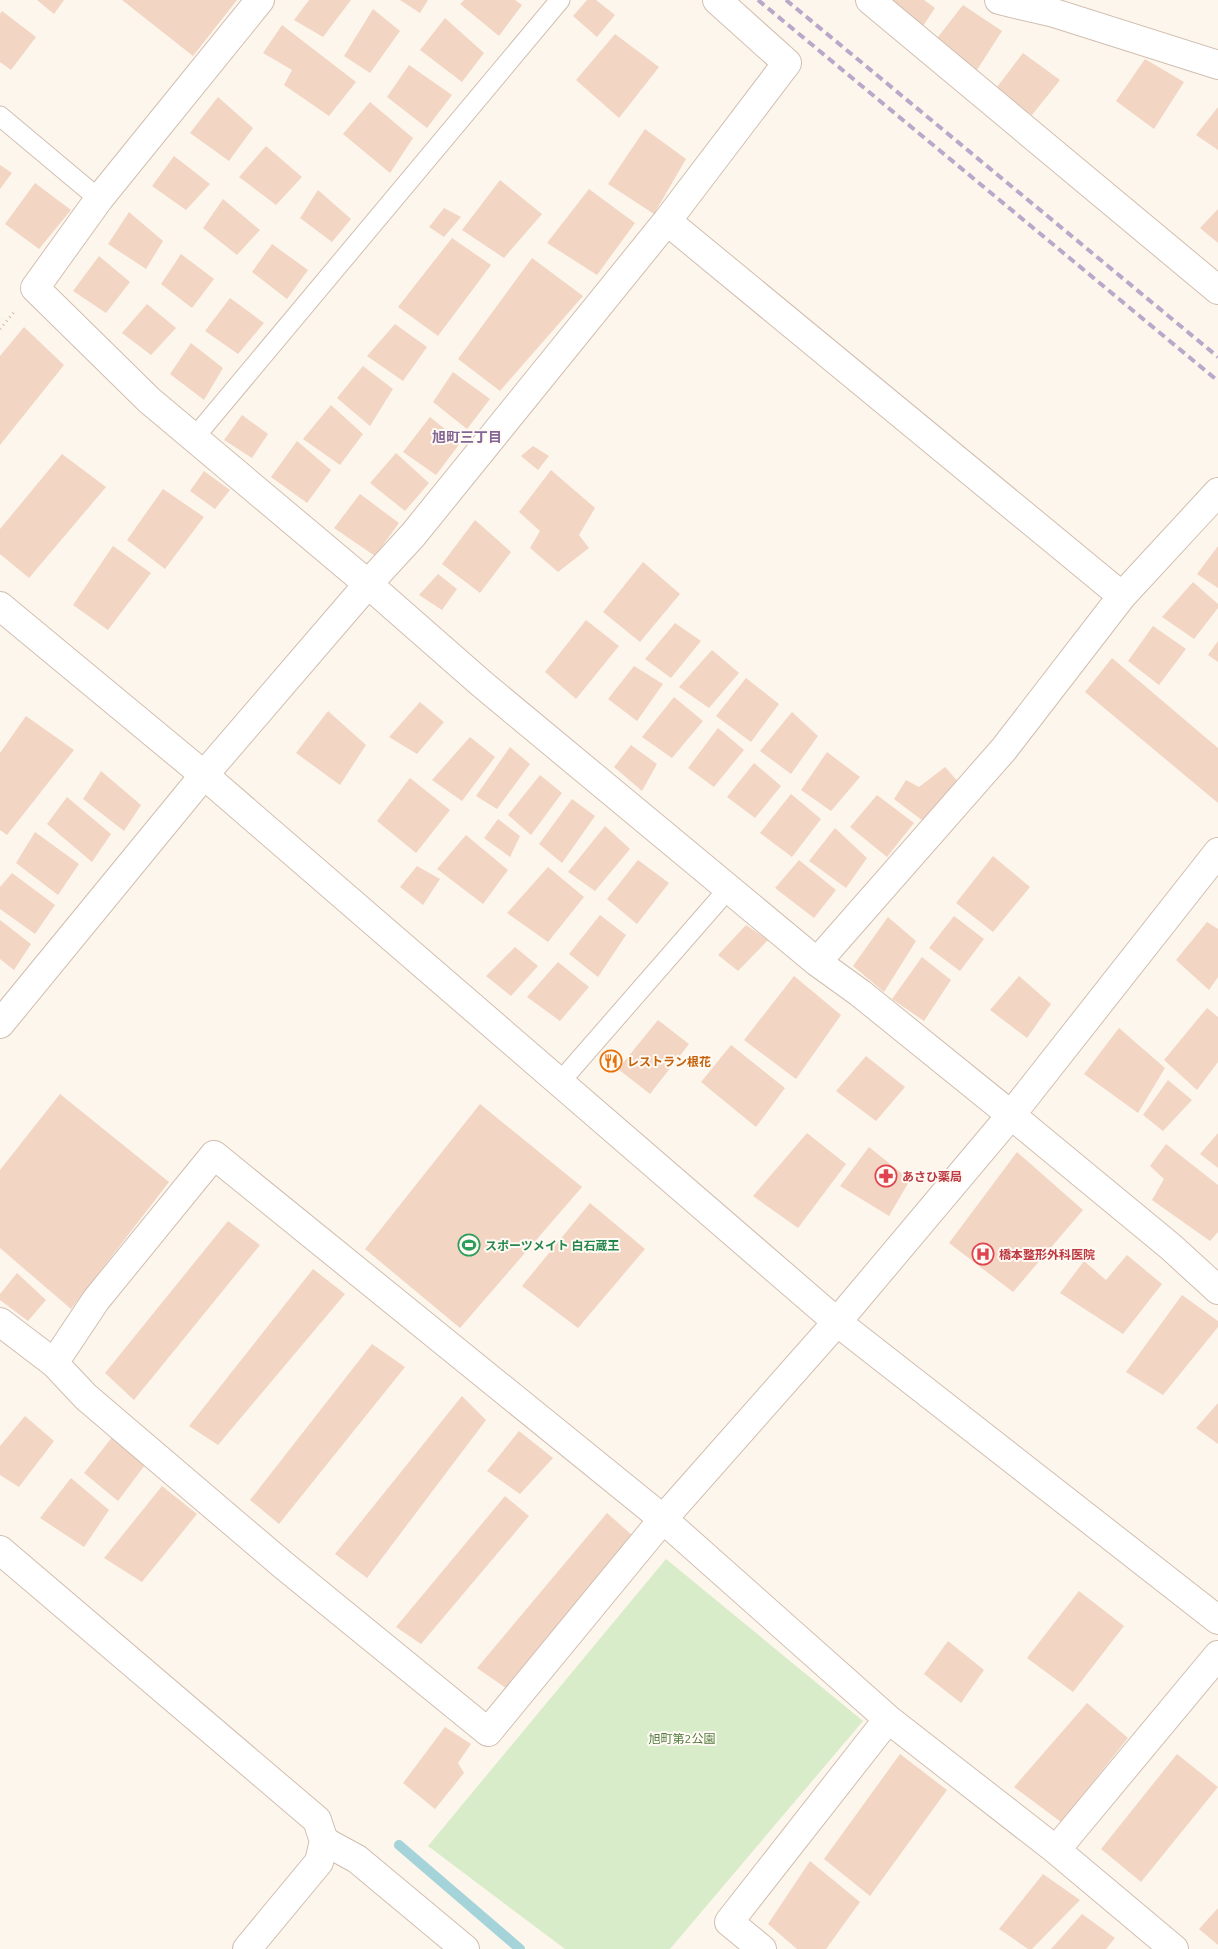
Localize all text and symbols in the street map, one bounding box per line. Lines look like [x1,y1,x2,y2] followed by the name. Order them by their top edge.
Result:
[432,429,502,445] district label: 旭町三丁目
[599,1049,623,1073] restaurant icon: レストラン根花
[627,1055,711,1068] place label: レストラン根花
[874,1164,898,1188] pharmacy icon: あさひ薬局
[902,1170,962,1183] place label: あさひ薬局
[457,1233,481,1257] sports icon: スポーツメイト 白石蔵王
[485,1239,620,1252] place label: スポーツメイト 白石蔵王
[971,1242,995,1266] hospital icon: 橋本整形外科医院
[999,1248,1095,1261] place label: 橋本整形外科医院
[649,1732,715,1745] park label: 旭町第2公園

